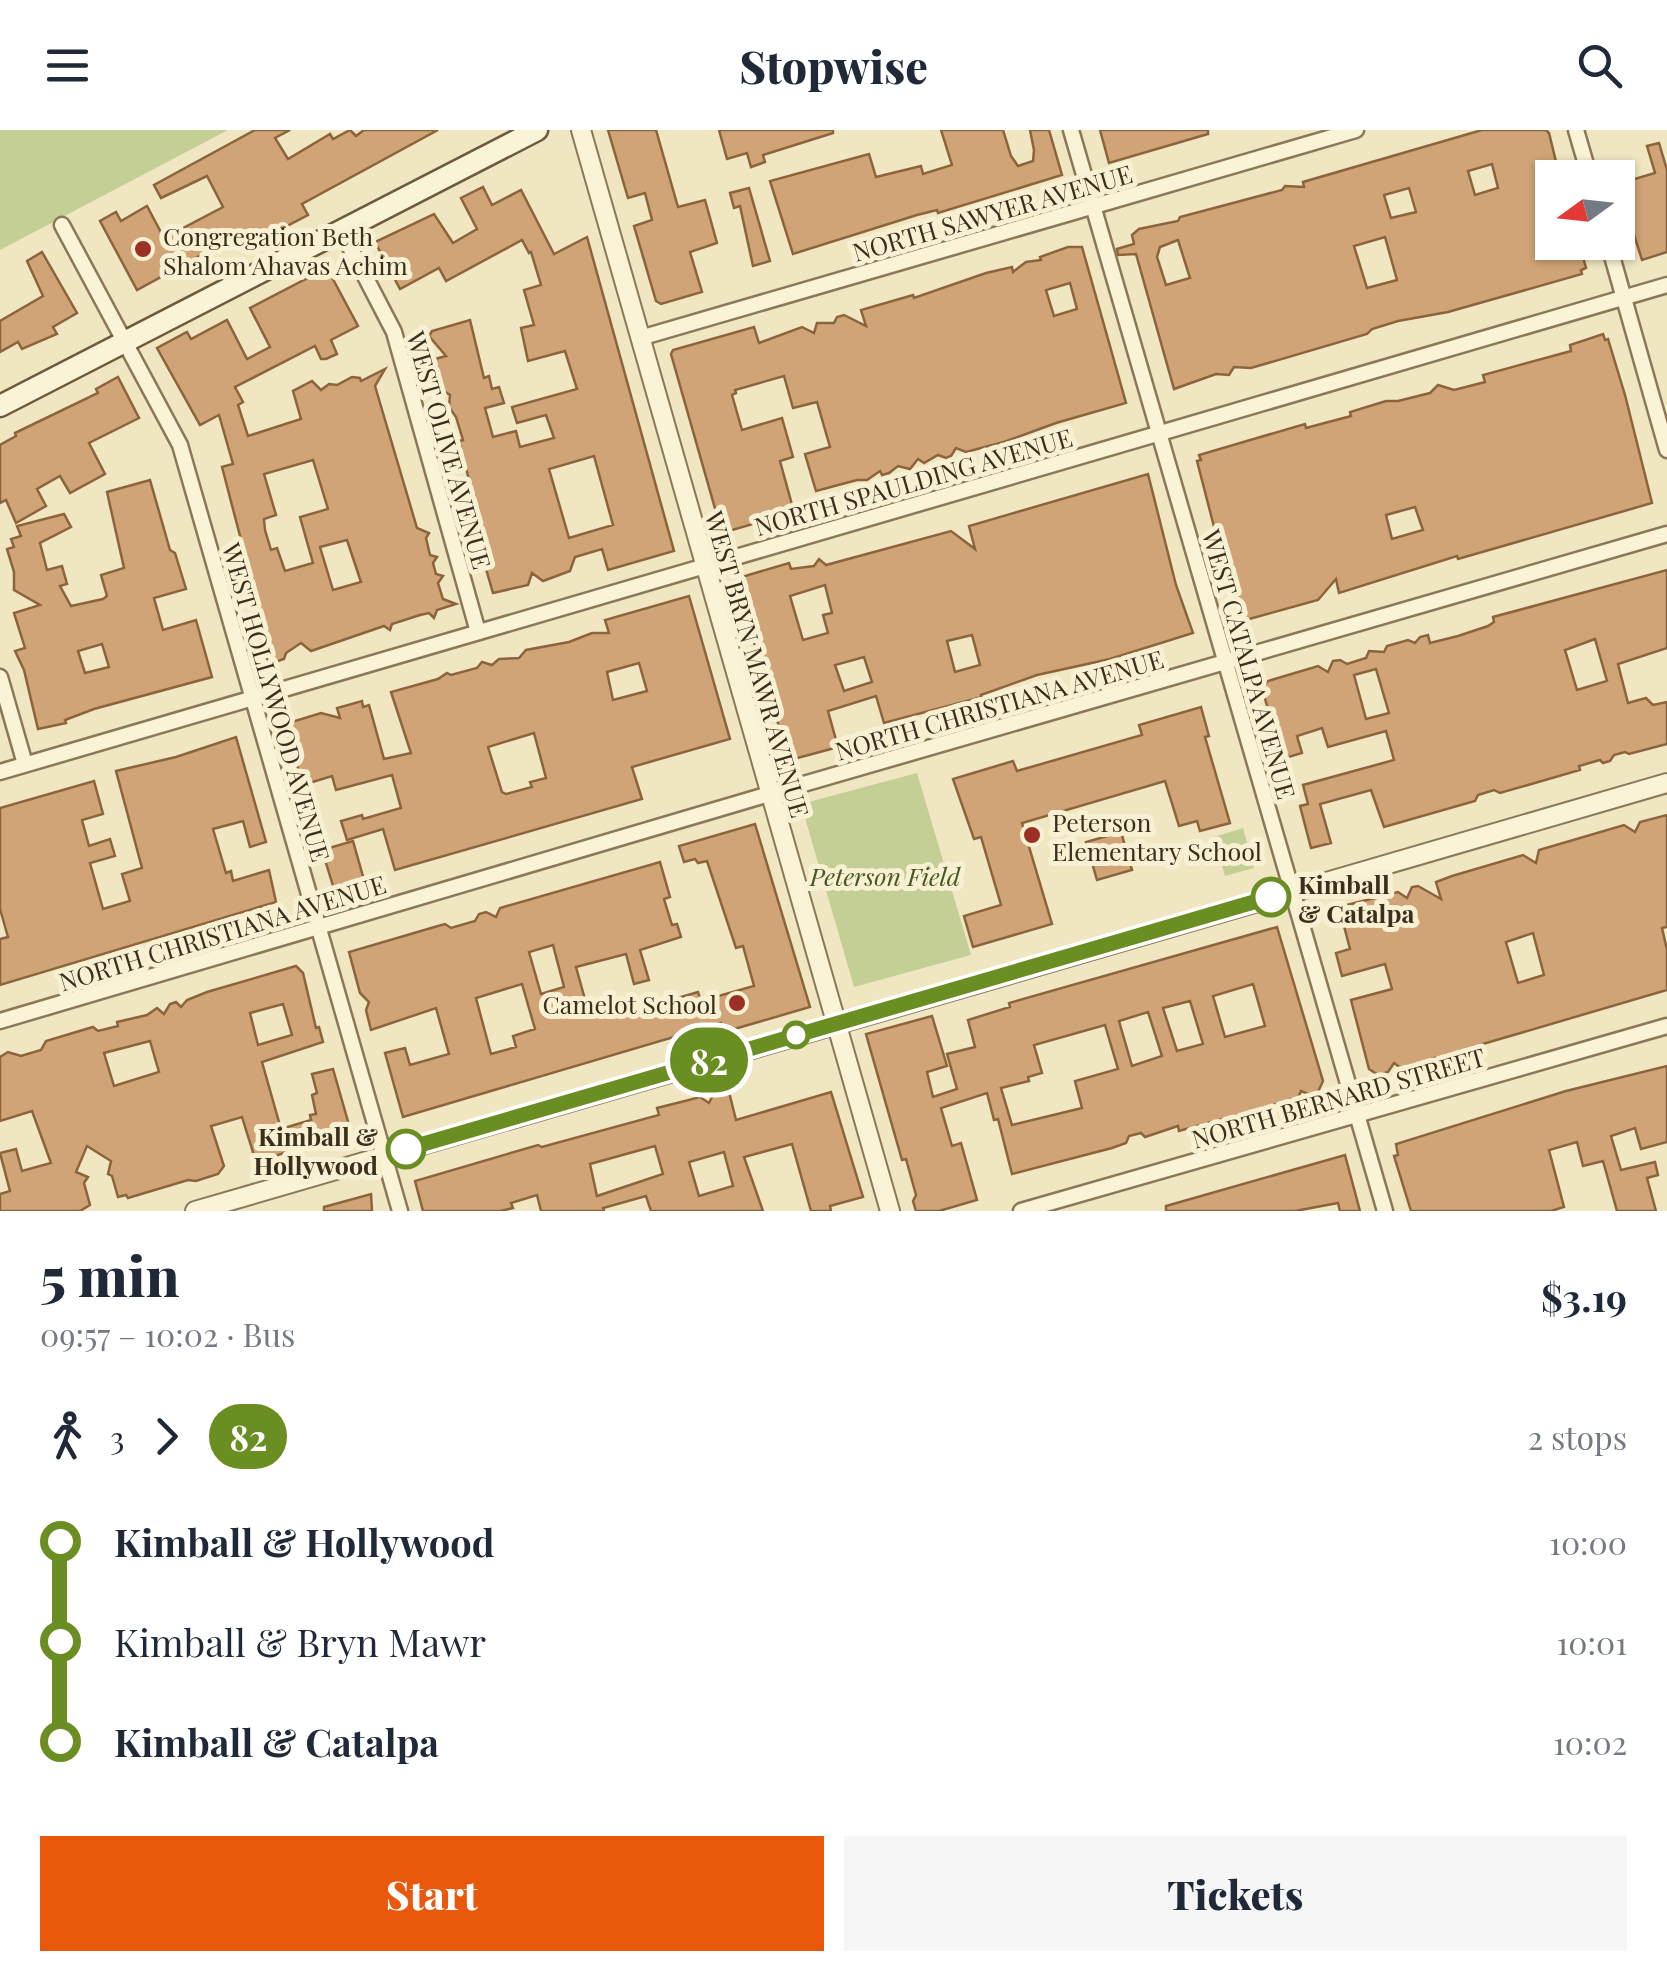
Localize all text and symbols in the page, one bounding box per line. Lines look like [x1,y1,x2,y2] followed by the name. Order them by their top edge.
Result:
[739,35,928,95] text: Stopwise
[40,38,95,93] icon: menu
[1572,38,1627,93] icon: search
[848,156,1136,268] street label: NORTH SAWYER AVENUE
[1535,160,1635,260] north arrow
[1535,160,1635,260] map controls
[163,219,408,281] place label: Congregation Beth Shalom Ahavas Achim
[132,238,154,260] marker: Congregation Beth Shalom Ahavas Achim
[400,326,500,573] street label: WEST OLIVE AVENUE
[750,420,1076,542] street label: NORTH SPAULDING AVENUE
[698,506,818,821] street label: WEST BRYN MAWR AVENUE
[1195,525,1304,802] street label: WEST CATALPA AVENUE
[215,538,338,865] street label: WEST HOLLYWOOD AVENUE
[831,641,1167,767] street label: NORTH CHRISTIANA AVENUE
[1052,805,1262,867] place label: Peterson Elementary School
[1021,824,1043,846] marker: Peterson Elementary School
[809,859,962,892] park label: Peterson Field
[55,867,389,997] street label: NORTH CHRISTIANA AVENUE
[1298,867,1414,929] place label: Kimball & Catalpa
[1252,878,1290,916] marker: Kimball & Catalpa
[543,987,717,1020] place label: Camelot School
[726,992,748,1014] marker: Camelot School
[783,1022,809,1048] unlabelled marker
[664,1028,754,1092] line badge: 82
[690,1037,728,1084] text: 82
[1187,1039,1489,1155] street label: NORTH BERNARD STREET
[253,1119,379,1181] place label: Kimball & Hollywood
[387,1130,425,1168] marker: Kimball & Hollywood
[40,1237,180,1311] text: 5 min
[1541,1271,1627,1322] text: $3.19
[40,1312,295,1355] text: 09:57 – 10:02 · Bus
[40,1409,95,1464] icon: walk
[139,1409,194,1464] icon: forward
[229,1413,267,1460] text: 82
[110,1415,124,1458] text: 3
[1528,1415,1627,1458] text: 2 stops
[114,1516,495,1567] text: Kimball & Hollywood
[1549,1520,1627,1563] text: 10:00
[114,1616,486,1667] text: Kimball & Bryn Mawr
[1556,1620,1627,1663] text: 10:01
[114,1716,439,1767] text: Kimball & Catalpa
[1553,1720,1627,1763] text: 10:02
[40,1836,824,1951] button: Start
[844,1836,1627,1951] button: Tickets

